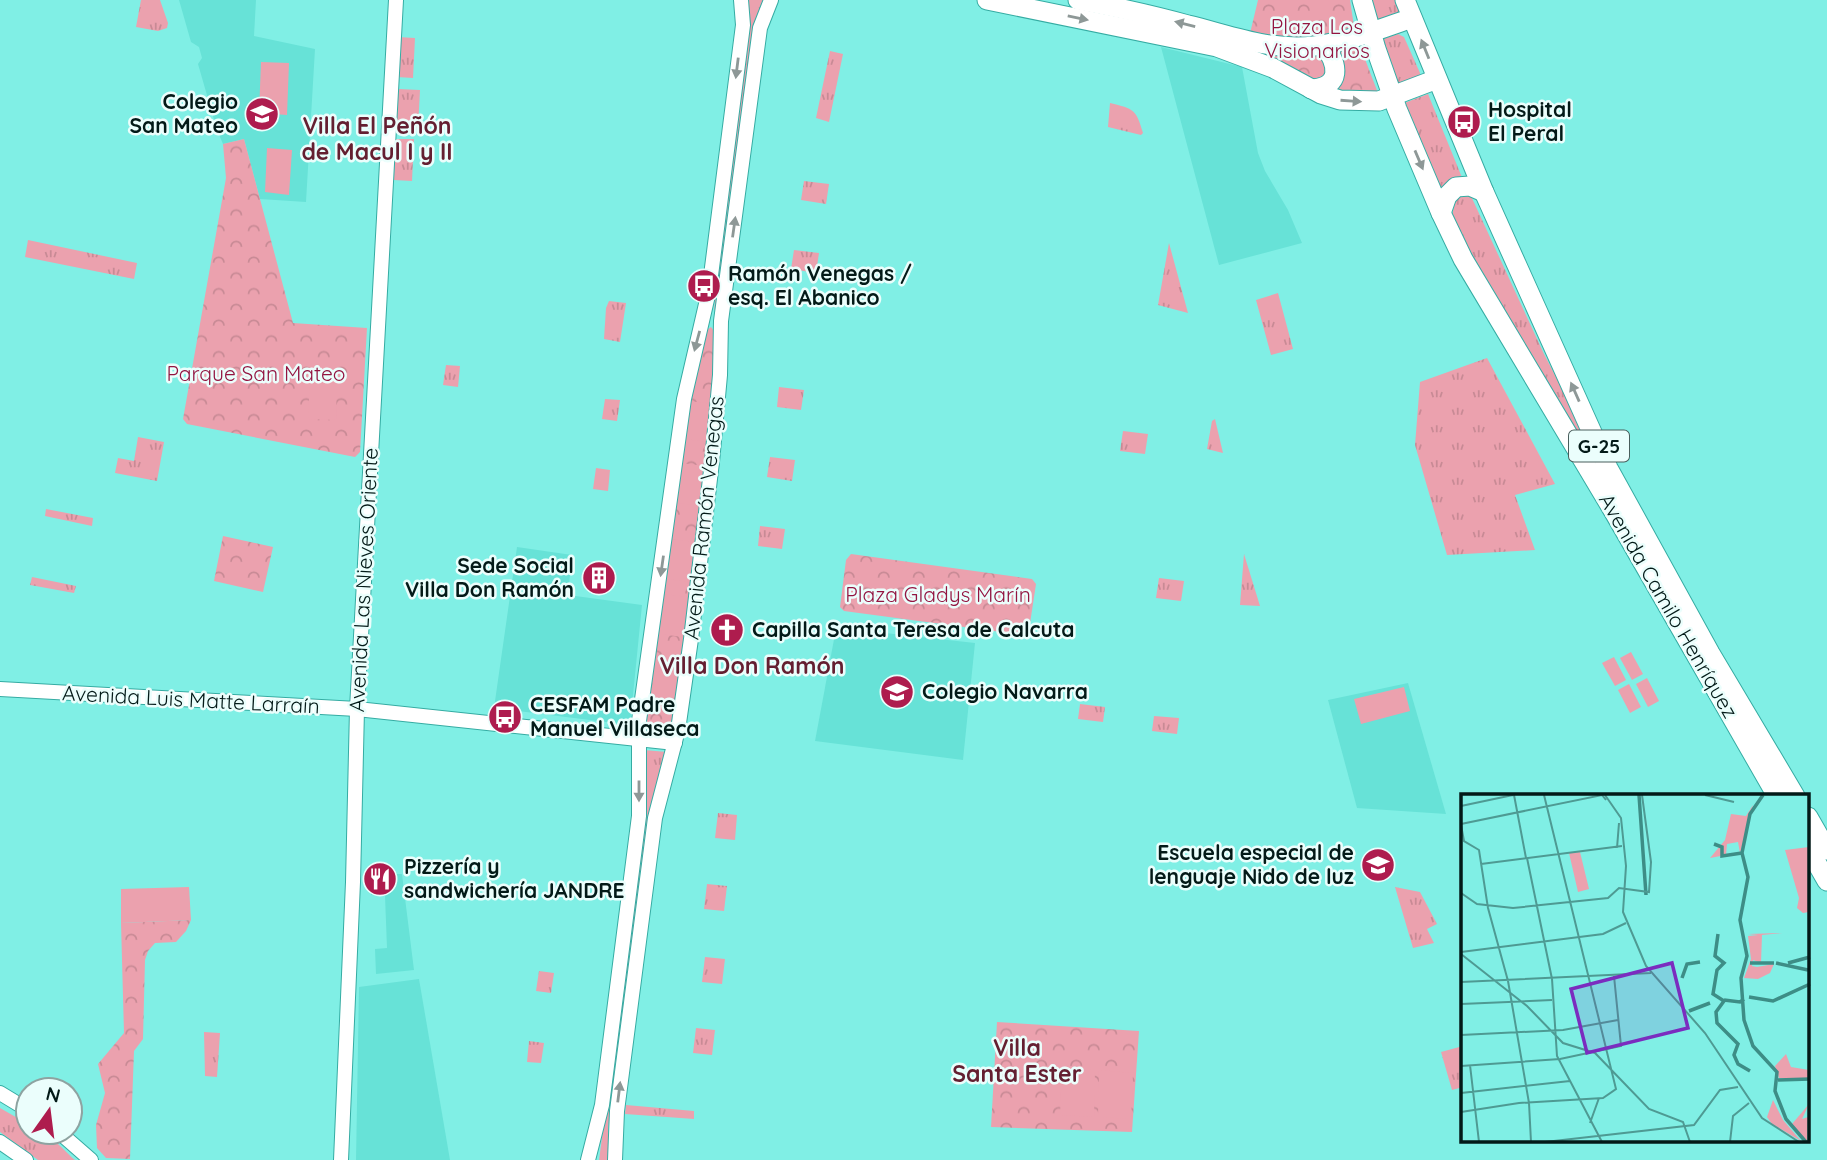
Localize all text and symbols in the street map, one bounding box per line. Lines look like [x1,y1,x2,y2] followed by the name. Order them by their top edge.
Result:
[1067,12,1089,23] one-way arrow
[1264,13,1370,63] park label: Plaza Los Visionarios
[1174,18,1196,29] one-way arrow
[1419,38,1430,59] one-way arrow
[732,57,743,79] one-way arrow
[130,88,238,138] place label: Colegio San Mateo
[243,95,281,133] school or university icon: Colegio San Mateo
[1340,96,1362,107] one-way arrow
[1488,96,1572,146] place label: Hospital El Peral
[1445,103,1483,141] bus stop icon: Hospital El Peral
[301,111,453,166] district label: Villa El Peñón de Macul I y II
[1413,150,1424,171] one-way arrow
[728,216,739,238] one-way arrow
[728,260,912,310] place label: Ramón Venegas / esq. El Abanico
[685,267,723,305] bus stop icon: Ramón Venegas / esq. El Abanico
[692,331,702,352] one-way arrow
[166,360,346,386] park label: Parque San Mateo
[1569,382,1580,403] one-way arrow
[677,395,729,641] street label: Avenida Ramón Venegas
[1569,430,1629,462] road number: G-25
[343,447,383,713] street label: Avenida Las Nieves Oriente
[1594,489,1744,722] street label: Avenida Camilo Henríquez
[405,552,574,602] place label: Sede Social Villa Don Ramón
[656,555,667,577] one-way arrow
[580,559,618,597] building icon: Sede Social Villa Don Ramón
[845,581,1031,607] park label: Plaza Gladys Marín
[708,611,746,649] church icon: Capilla Santa Teresa de Calcuta
[752,616,1075,642] place label: Capilla Santa Teresa de Calcuta
[659,651,845,680] district label: Villa Don Ramón
[878,673,916,711] school or university icon: Colegio Navarra
[922,678,1088,704] place label: Colegio Navarra
[62,679,321,719] street label: Avenida Luis Matte Larraín
[530,691,700,741] place label: CESFAM Padre Manuel Villaseca
[486,698,524,736] bus stop icon: CESFAM Padre Manuel Villaseca
[633,781,645,803] one-way arrow
[1461,794,1810,1142] inset map
[1149,839,1354,889] place label: Escuela especial de lenguaje Nido de luz
[1359,846,1397,884] school or university icon: Escuela especial de lenguaje Nido de luz
[404,853,625,903] place label: Pizzería y sandwichería JANDRE
[361,860,399,898] restaurant icon: Pizzería y sandwichería JANDRE
[952,1033,1082,1088] district label: Villa Santa Ester
[14,1076,84,1146] north arrow
[43,1081,63,1108] text: N
[614,1081,625,1103] one-way arrow

